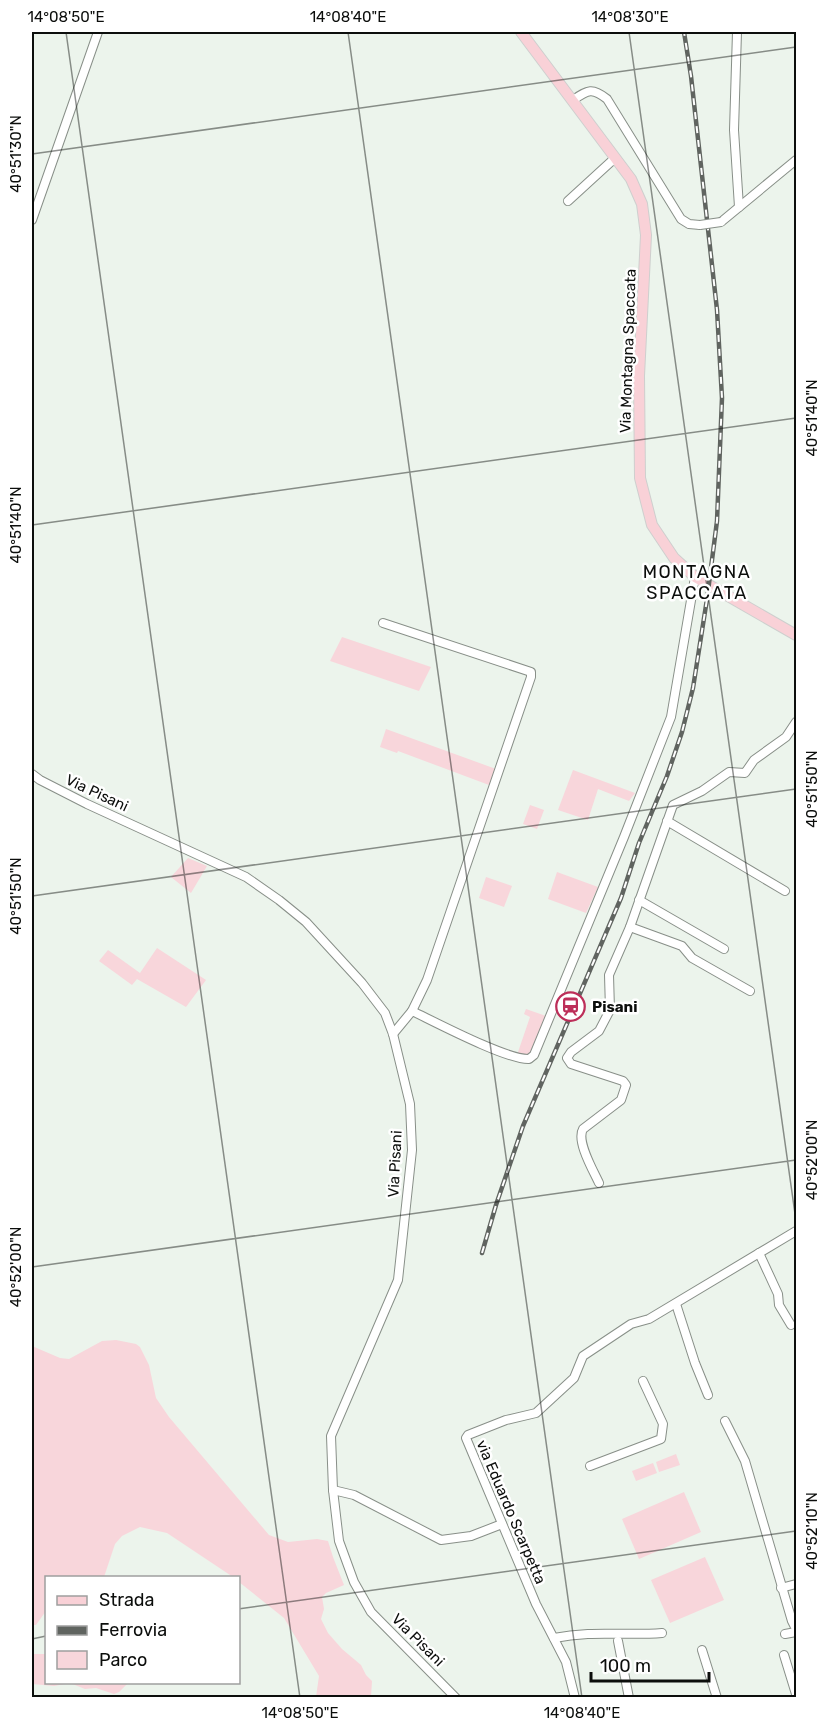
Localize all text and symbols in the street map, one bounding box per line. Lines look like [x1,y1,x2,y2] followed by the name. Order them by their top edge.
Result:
[27,8,105,26] text: 14°08'50"E
[310,8,386,26] text: 14°08'40"E
[591,8,669,26] text: 14°08'30"E
[7,115,25,193] text: 40°51'30"N
[616,268,640,434] street label: Via Montagna Spaccata
[803,379,821,457] text: 40°51'40"N
[7,486,25,564] text: 40°51'40"N
[643,561,751,604] district label: MONTAGNA SPACCATA
[803,750,821,828] text: 40°51'50"N
[63,771,131,815] street label: Via Pisani
[7,857,25,935] text: 40°51'50"N
[555,991,587,1023] station icon: Pisani
[592,998,638,1016] place label: Pisani
[803,1120,821,1200] text: 40°52'00"N
[384,1130,406,1198] street label: Via Pisani
[7,1227,25,1307] text: 40°52'00"N
[472,1437,550,1587] street label: via Eduardo Scarpetta
[803,1492,821,1570] text: 40°52'10"N
[45,1576,240,1684] legend
[99,1589,155,1611] text: Strada
[388,1610,448,1670] street label: Via Pisani
[99,1619,167,1641] text: Ferrovia
[591,1645,710,1683] scale bar
[99,1649,147,1671] text: Parco
[600,1655,651,1677] text: 100 m
[261,1704,339,1722] text: 14°08'50"E
[544,1704,620,1722] text: 14°08'40"E

